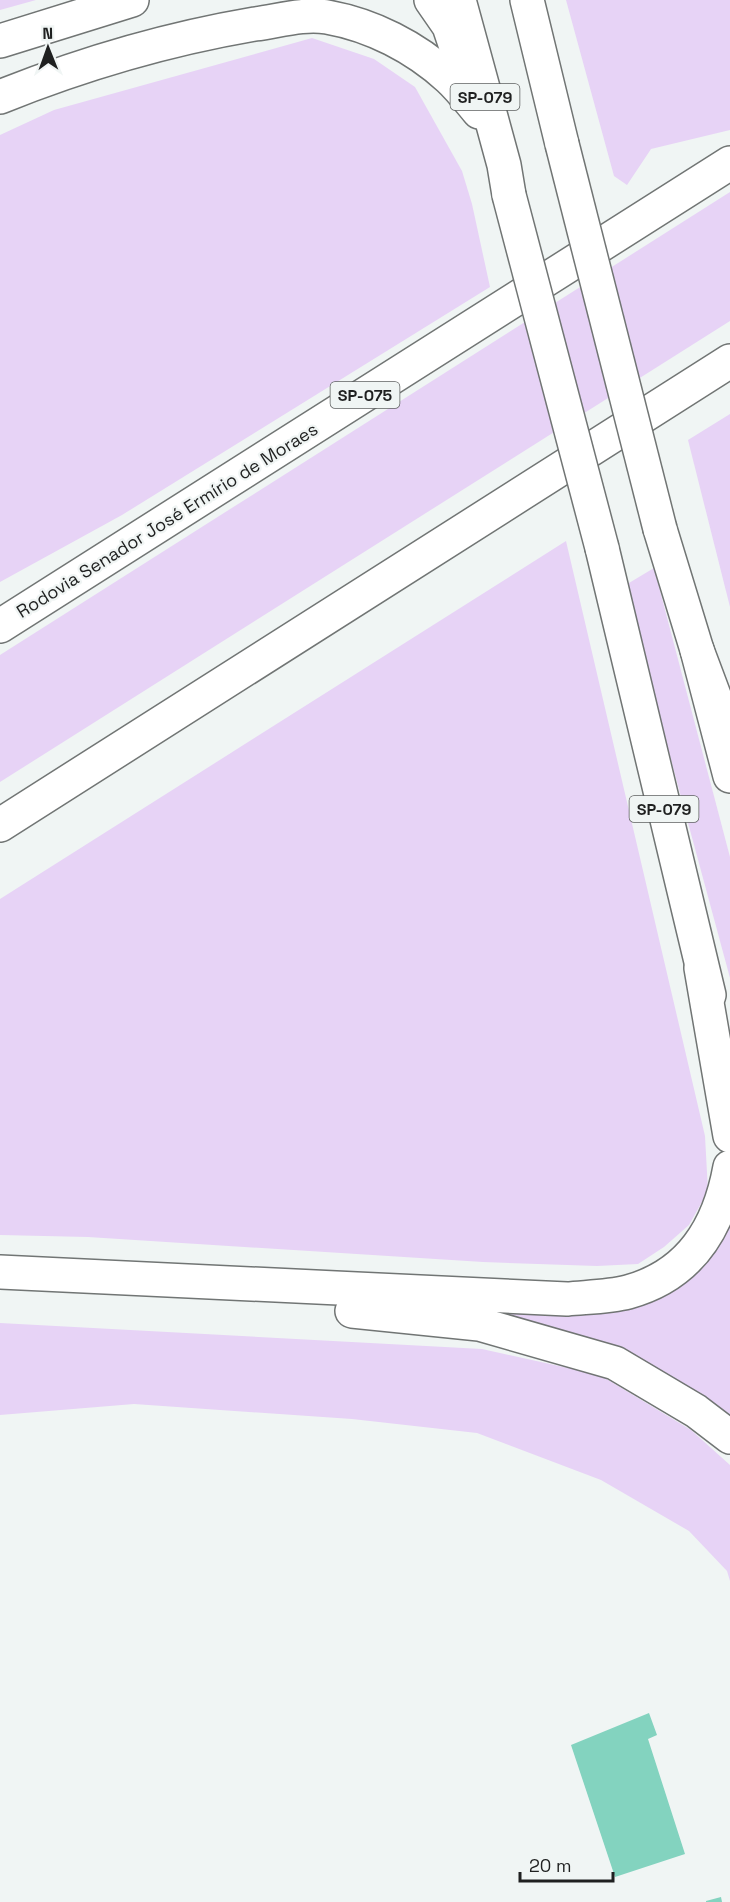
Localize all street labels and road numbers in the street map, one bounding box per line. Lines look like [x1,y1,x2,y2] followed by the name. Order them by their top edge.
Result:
[450,84,520,110] road number: SP-079
[330,382,400,408] road number: SP-075
[12,417,322,623] street label: Rodovia Senador José Ermírio de Moraes
[630,796,698,822] road number: SP-079

